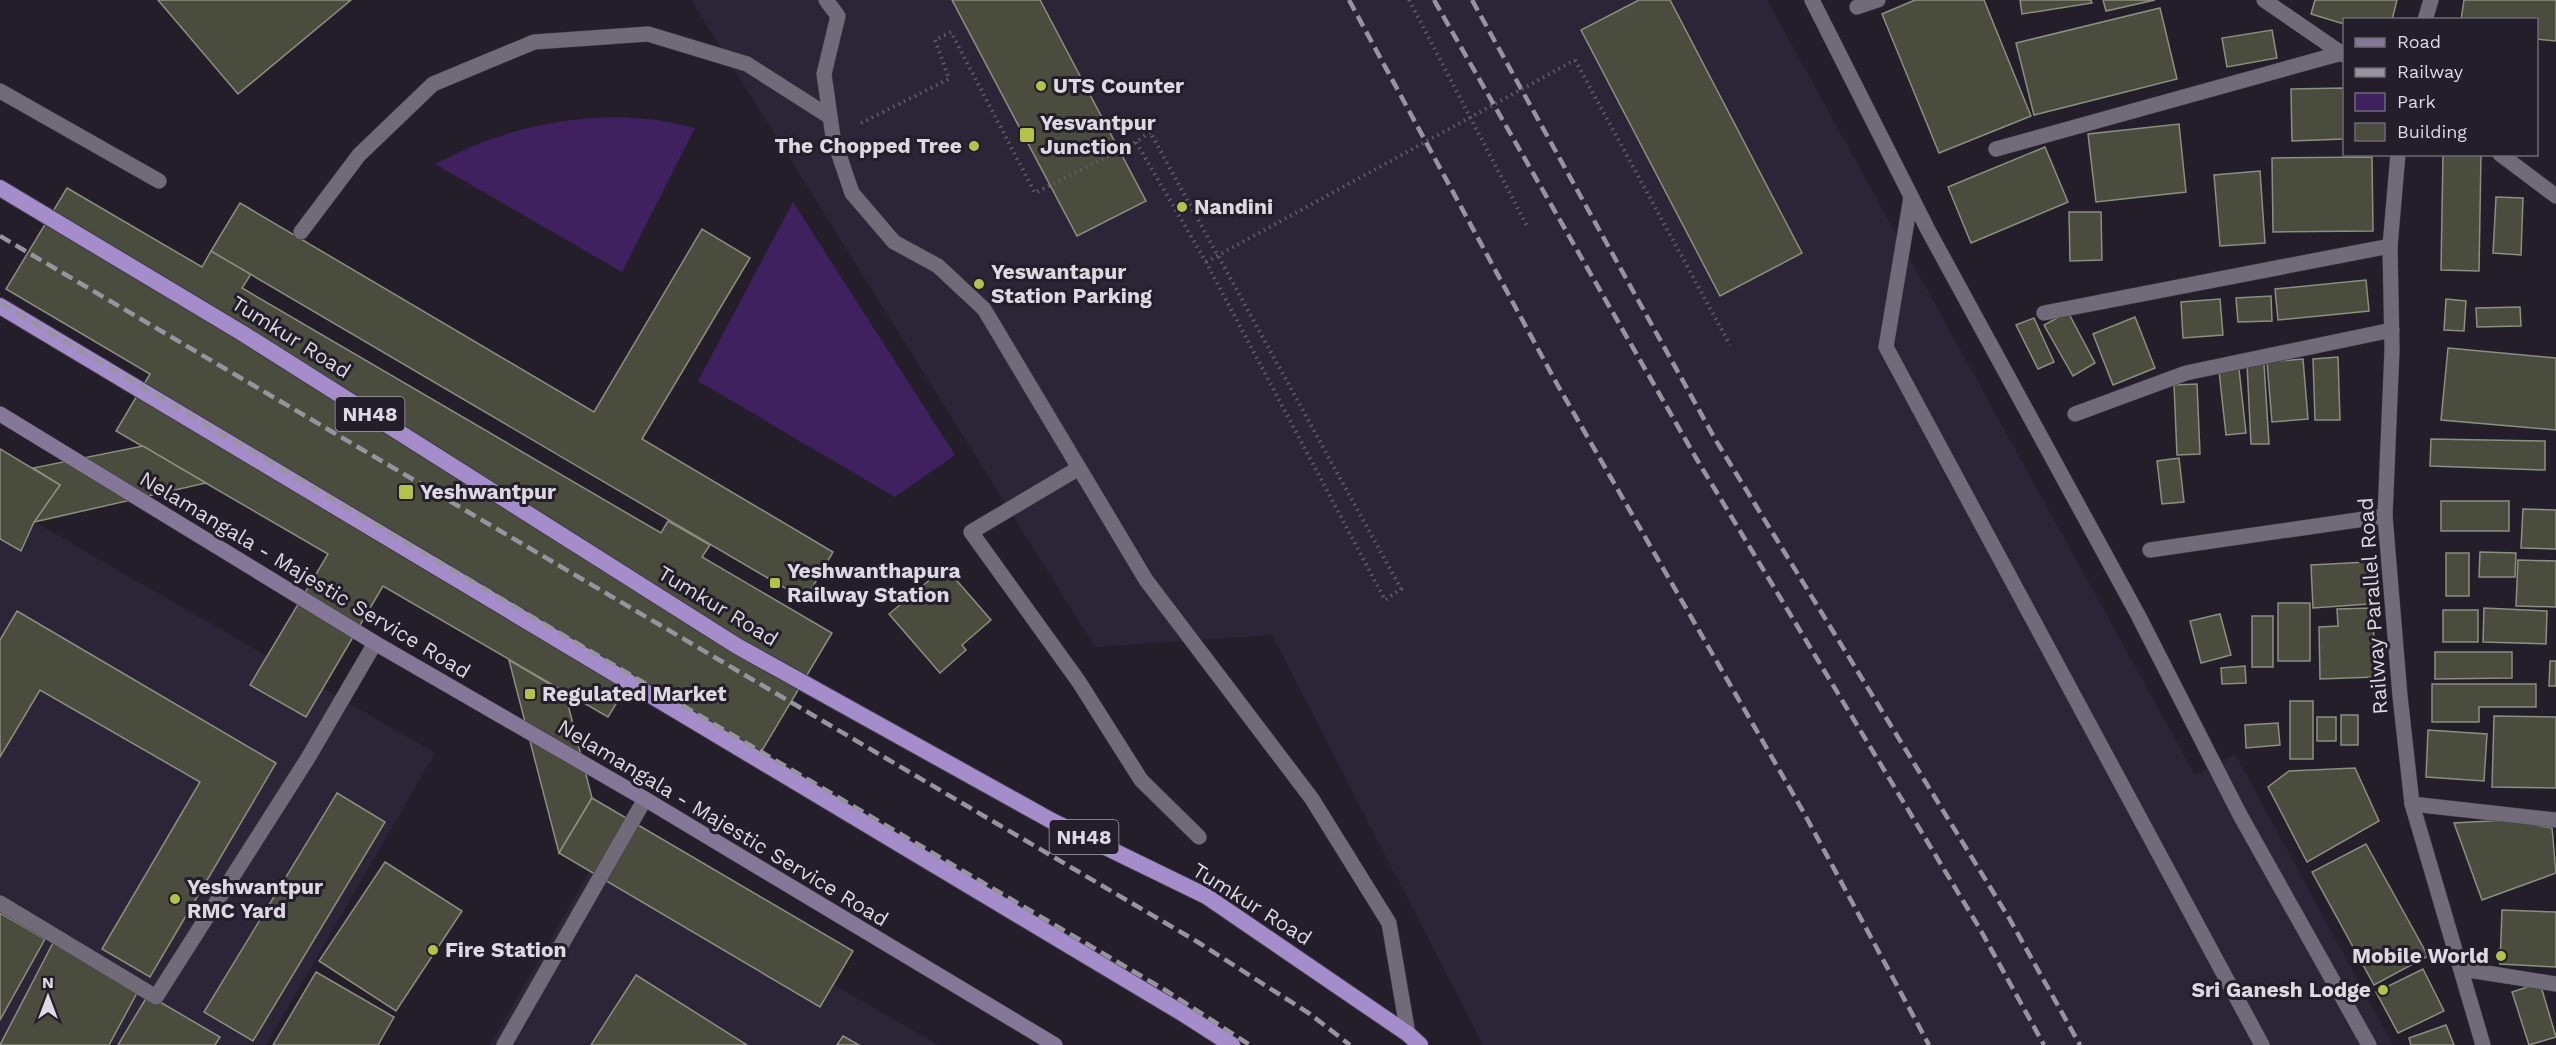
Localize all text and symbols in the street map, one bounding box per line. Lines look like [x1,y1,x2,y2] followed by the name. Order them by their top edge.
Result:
[2343,18,2538,156] legend
[2397,31,2441,52] text: Road
[2397,61,2464,82] text: Railway
[1053,73,1184,98] place label: UTS Counter
[1034,79,1048,93] marker: UTS Counter
[2397,91,2436,112] text: Park
[1040,110,1156,159] place label: Yesvantpur Junction
[2397,121,2467,142] text: Building
[1018,126,1036,144] marker: Yesvantpur Junction
[774,133,962,158] place label: The Chopped Tree
[967,139,981,153] marker: The Chopped Tree
[1194,194,1273,219] place label: Nandini
[1175,200,1189,214] marker: Nandini
[991,259,1152,308] place label: Yeswantapur Station Parking
[972,277,986,291] marker: Yeswantapur Station Parking
[227,290,355,383] street label: Tumkur Road
[336,397,404,431] road number: NH48
[135,466,475,683] street label: Nelamangala - Majestic Service Road
[420,479,556,504] place label: Yeshwantpur
[397,483,415,501] marker: Yeshwantpur
[2352,497,2393,715] street label: Railway Parallel Road
[787,558,961,607] place label: Yeshwanthapura Railway Station
[654,560,783,651] street label: Tumkur Road
[768,576,782,590] marker: Yeshwanthapura Railway Station
[542,681,726,706] place label: Regulated Market
[523,687,537,701] marker: Regulated Market
[553,714,893,931] street label: Nelamangala - Majestic Service Road
[1050,820,1118,854] road number: NH48
[1188,857,1316,950] street label: Tumkur Road
[187,874,323,923] place label: Yeshwantpur RMC Yard
[168,892,182,906] marker: Yeshwantpur RMC Yard
[445,937,567,962] place label: Fire Station
[426,943,440,957] marker: Fire Station
[2352,943,2489,968] place label: Mobile World
[2494,949,2508,963] marker: Mobile World
[18,967,78,1027] north arrow
[42,973,54,992] text: N
[2191,977,2371,1002] place label: Sri Ganesh Lodge
[2376,983,2390,997] marker: Sri Ganesh Lodge

